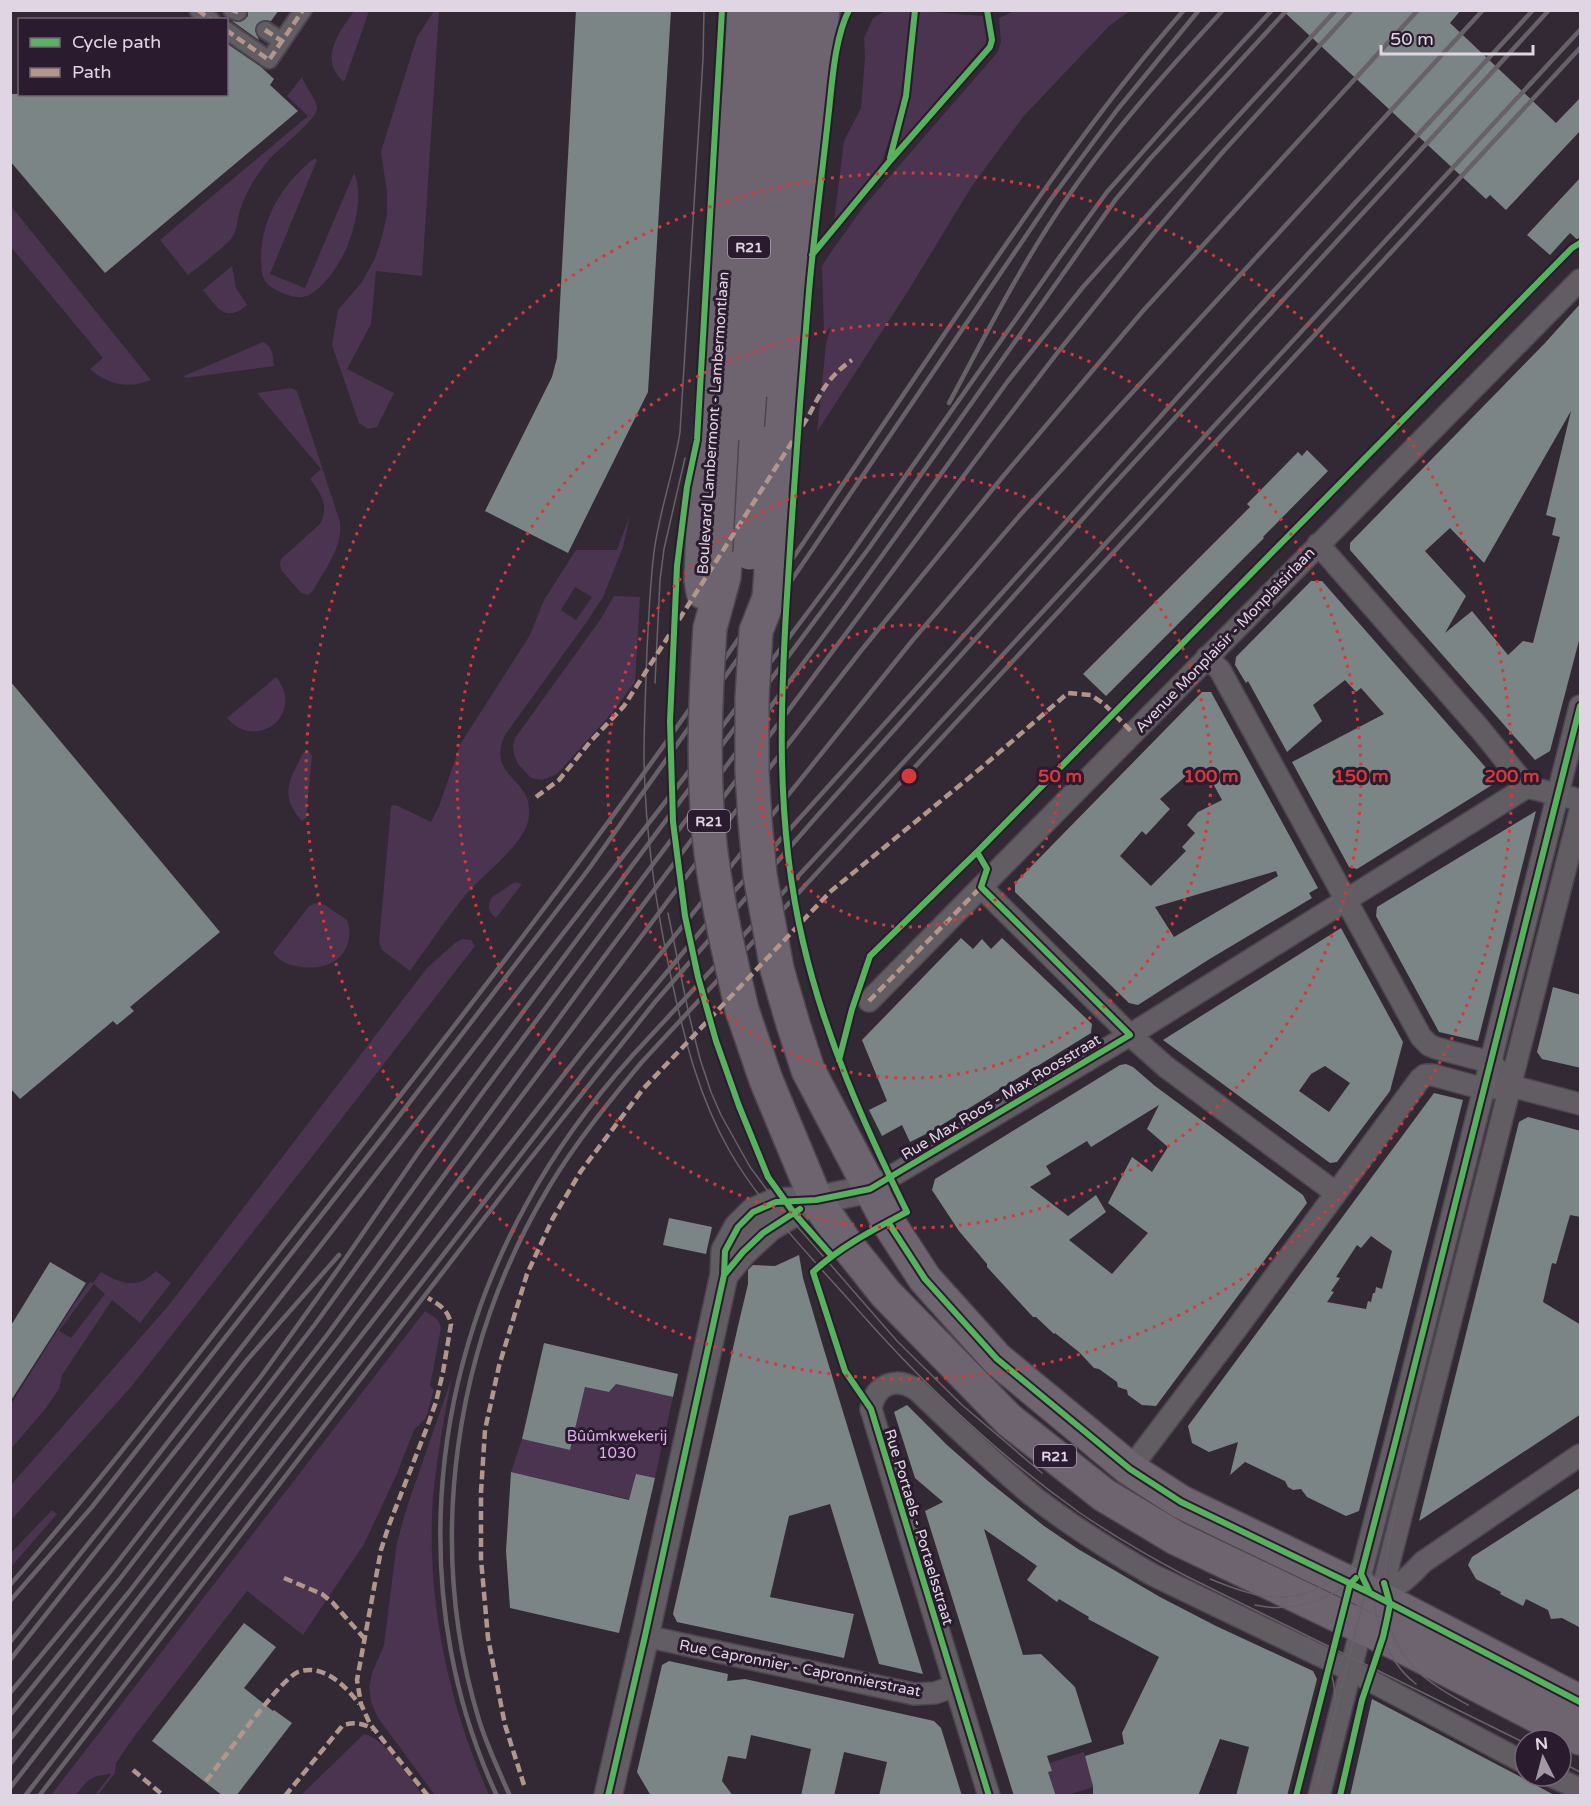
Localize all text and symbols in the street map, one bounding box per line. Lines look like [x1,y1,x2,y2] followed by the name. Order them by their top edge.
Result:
[18,18,228,96] legend
[1381,18,1532,56] scale bar
[1390,28,1434,50] text: 50 m
[72,31,161,53] text: Cycle path
[72,61,111,83] text: Path
[728,236,770,258] road number: R21
[693,271,733,575] street label: Boulevard Lambermont - Lambermontlaan
[1132,544,1318,736] street label: Avenue Monplaisir - Monplaisirlaan
[1038,765,1082,787] text: 50 m
[1183,765,1239,787] text: 100 m
[1333,765,1389,787] text: 150 m
[1484,765,1540,787] text: 200 m
[899,766,919,786] centre of rings
[688,810,730,832] road number: R21
[898,1030,1104,1164] street label: Rue Max Roos - Max Roosstraat
[567,1427,667,1462] park label: Bûûmkwekerij 1030
[881,1427,957,1627] street label: Rue Portaels - Portaelsstraat
[1034,1445,1076,1467] road number: R21
[678,1636,922,1700] street label: Rue Capronnier - Capronnierstraat
[1513,1728,1573,1788] north arrow
[1534,1733,1549,1755] text: N

